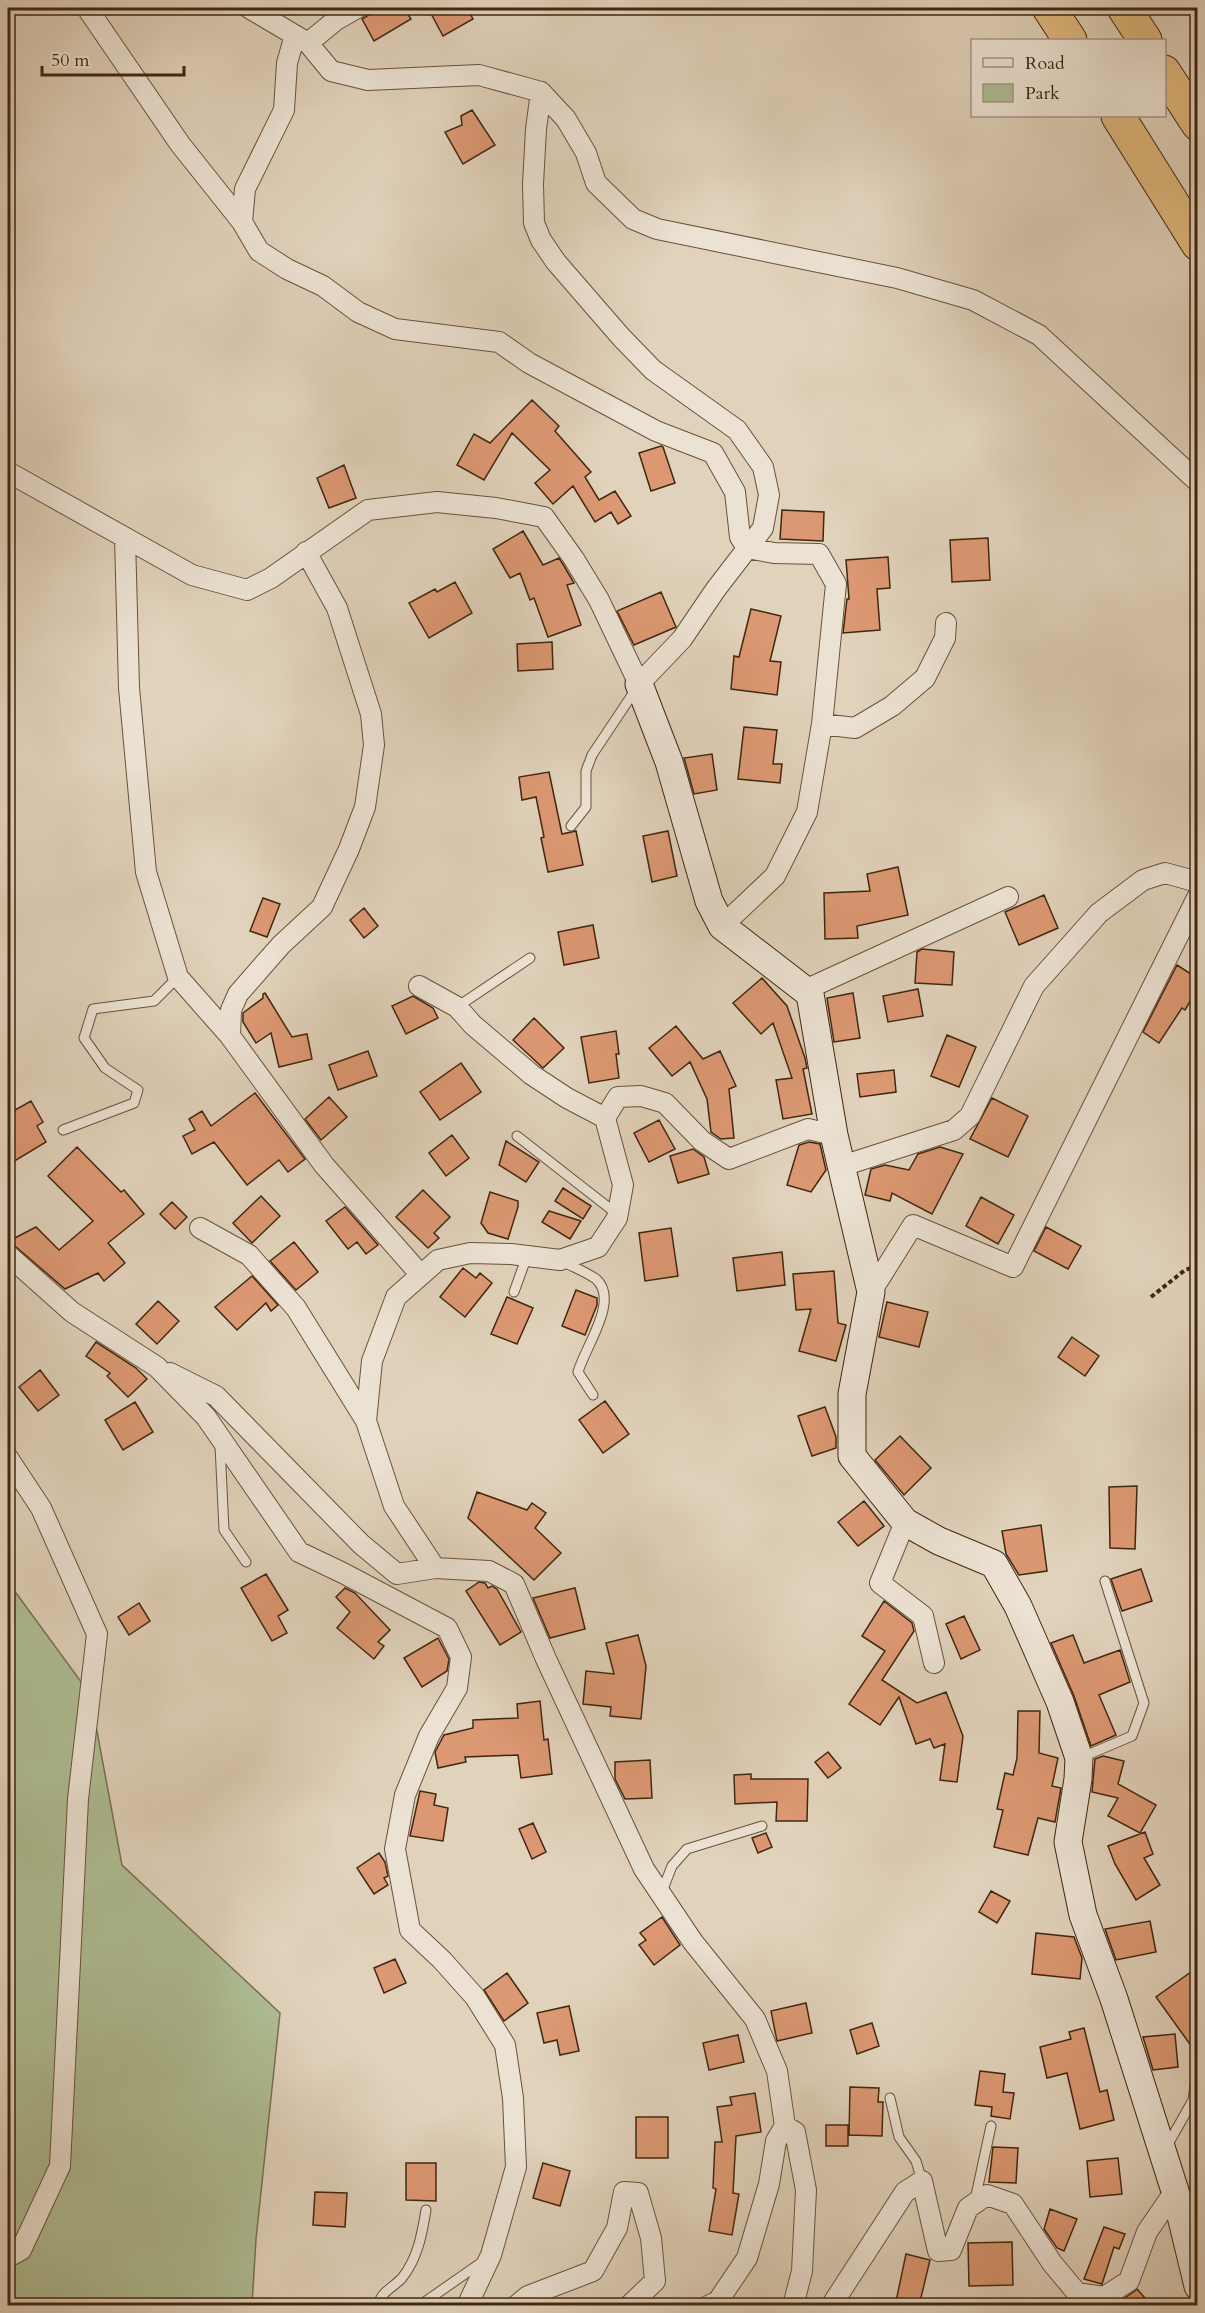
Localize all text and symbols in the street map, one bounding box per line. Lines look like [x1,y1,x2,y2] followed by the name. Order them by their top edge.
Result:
[42,39,184,77] scale bar
[971,39,1166,117] legend
[51,48,90,73] text: 50 m
[1025,51,1065,76] text: Road
[1025,81,1060,106] text: Park

